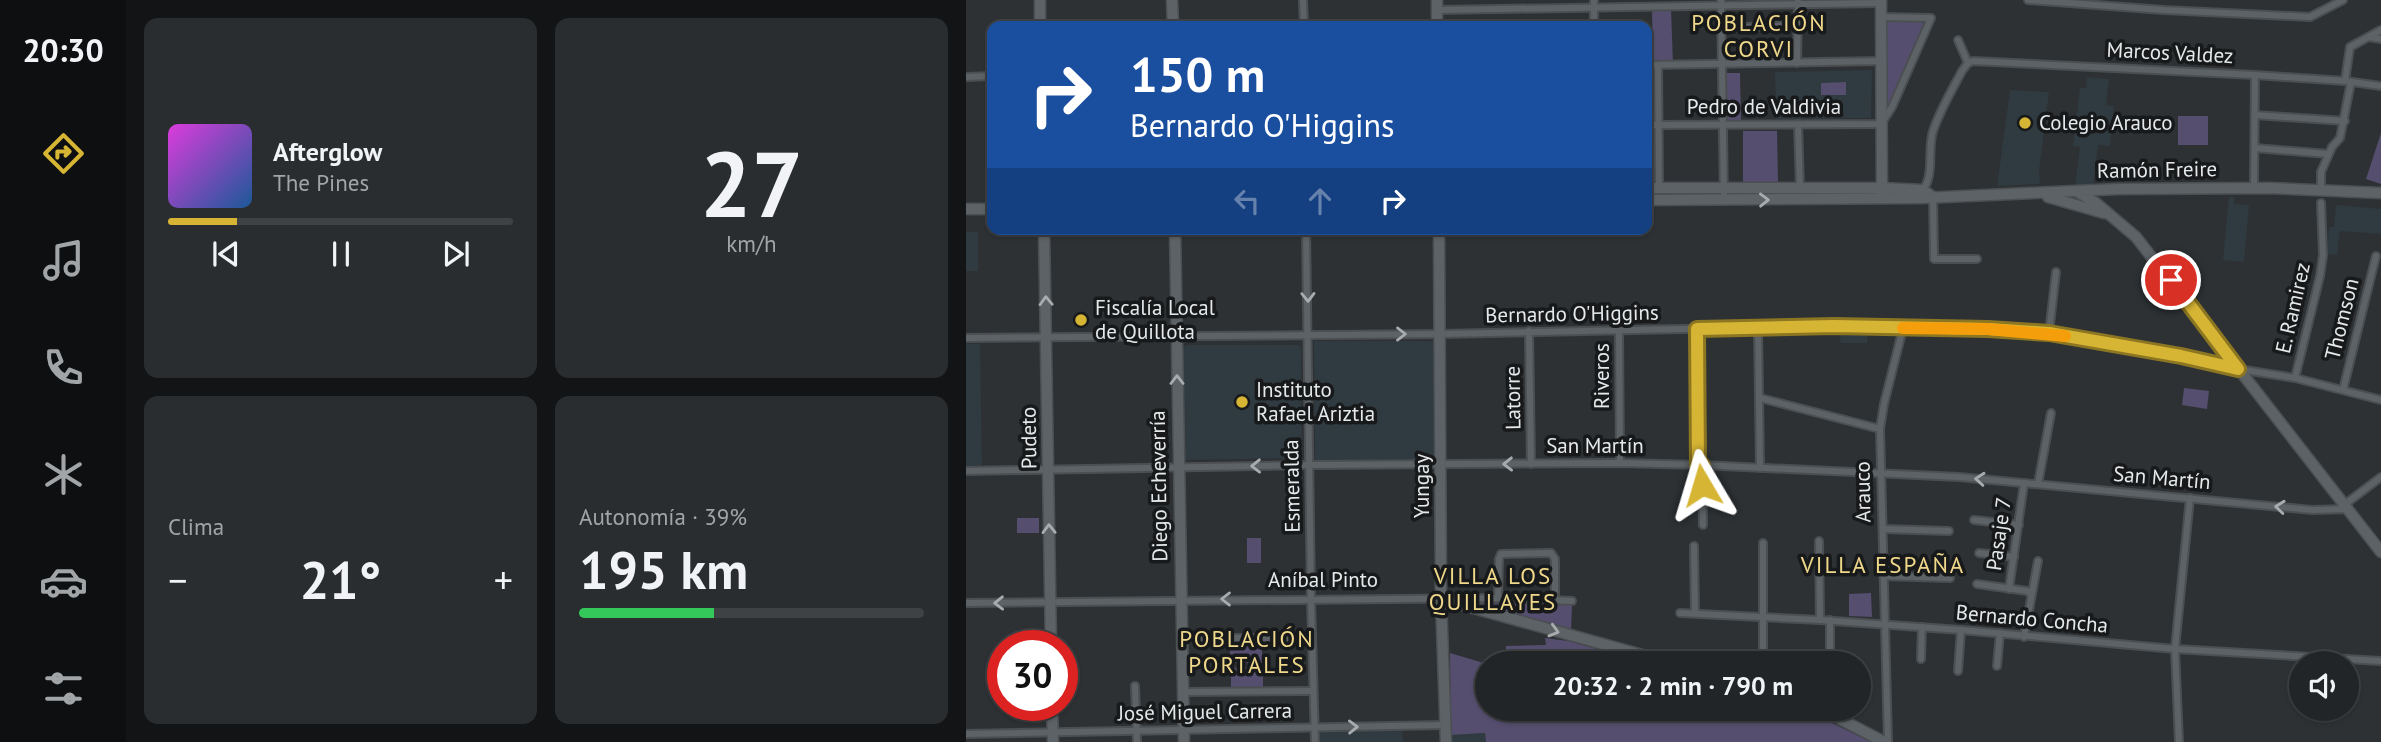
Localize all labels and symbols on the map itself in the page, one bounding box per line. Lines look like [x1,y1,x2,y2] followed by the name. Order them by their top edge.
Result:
[1691,8,1827,63] district label: POBLACIÓN CORVI
[2106,36,2234,69] street label: Marcos Valdez
[1687,93,1841,120] street label: Pedro de Valdivia
[2039,109,2173,136] place label: Colegio Arauco
[2017,115,2033,131] marker: Colegio Arauco
[2097,155,2217,184] street label: Ramón Freire
[1759,192,1770,208] one-way arrow
[2141,250,2201,310] pin
[2269,260,2316,356] street label: E. Ramirez
[2318,275,2365,362] street label: Thomson
[1300,292,1315,303] one-way arrow
[1095,294,1215,345] place label: Fiscalía Local de Quillota
[1039,295,1054,306] one-way arrow
[1485,298,1659,329] street label: Bernardo O'Higgins
[1073,312,1089,328] marker: Fiscalía Local de Quillota
[1396,326,1407,342] one-way arrow
[1588,343,1615,409] street label: Riveros
[1498,366,1527,430] street label: Latorre
[1169,374,1185,385] one-way arrow
[1256,376,1375,427] place label: Instituto Rafael Ariztia
[1234,394,1250,410] marker: Instituto Rafael Ariztia
[1014,407,1043,469] street label: Pudeto
[1144,410,1173,562] street label: Diego Echeverría
[1546,432,1644,459] street label: San Martín
[1277,439,1306,533] street label: Esmeralda
[1665,448,1739,522] position arrow
[1408,454,1435,518] street label: Yungay
[1502,456,1513,472] one-way arrow
[1250,458,1261,474] one-way arrow
[2112,460,2212,495] street label: San Martín
[1848,461,1877,523] street label: Arauco
[1974,472,1985,487] one-way arrow
[1980,495,2017,572] street label: Pasaje 7
[2274,499,2286,514] one-way arrow
[1042,523,1057,534] one-way arrow
[1800,550,1965,579] district label: VILLA ESPAÑA
[1429,561,1557,616] district label: VILLA LOS QUILLAYES
[1268,566,1378,593] street label: Aníbal Pinto
[1220,591,1231,607] one-way arrow
[993,595,1004,610] one-way arrow
[1955,598,2109,639] street label: Bernardo Concha
[1548,623,1560,637] one-way arrow
[1179,624,1315,679] district label: POBLACIÓN PORTALES
[987,630,1078,721] speed limit sign: 30
[1117,696,1292,727] street label: José Miguel Carrera
[1347,719,1358,734] one-way arrow

